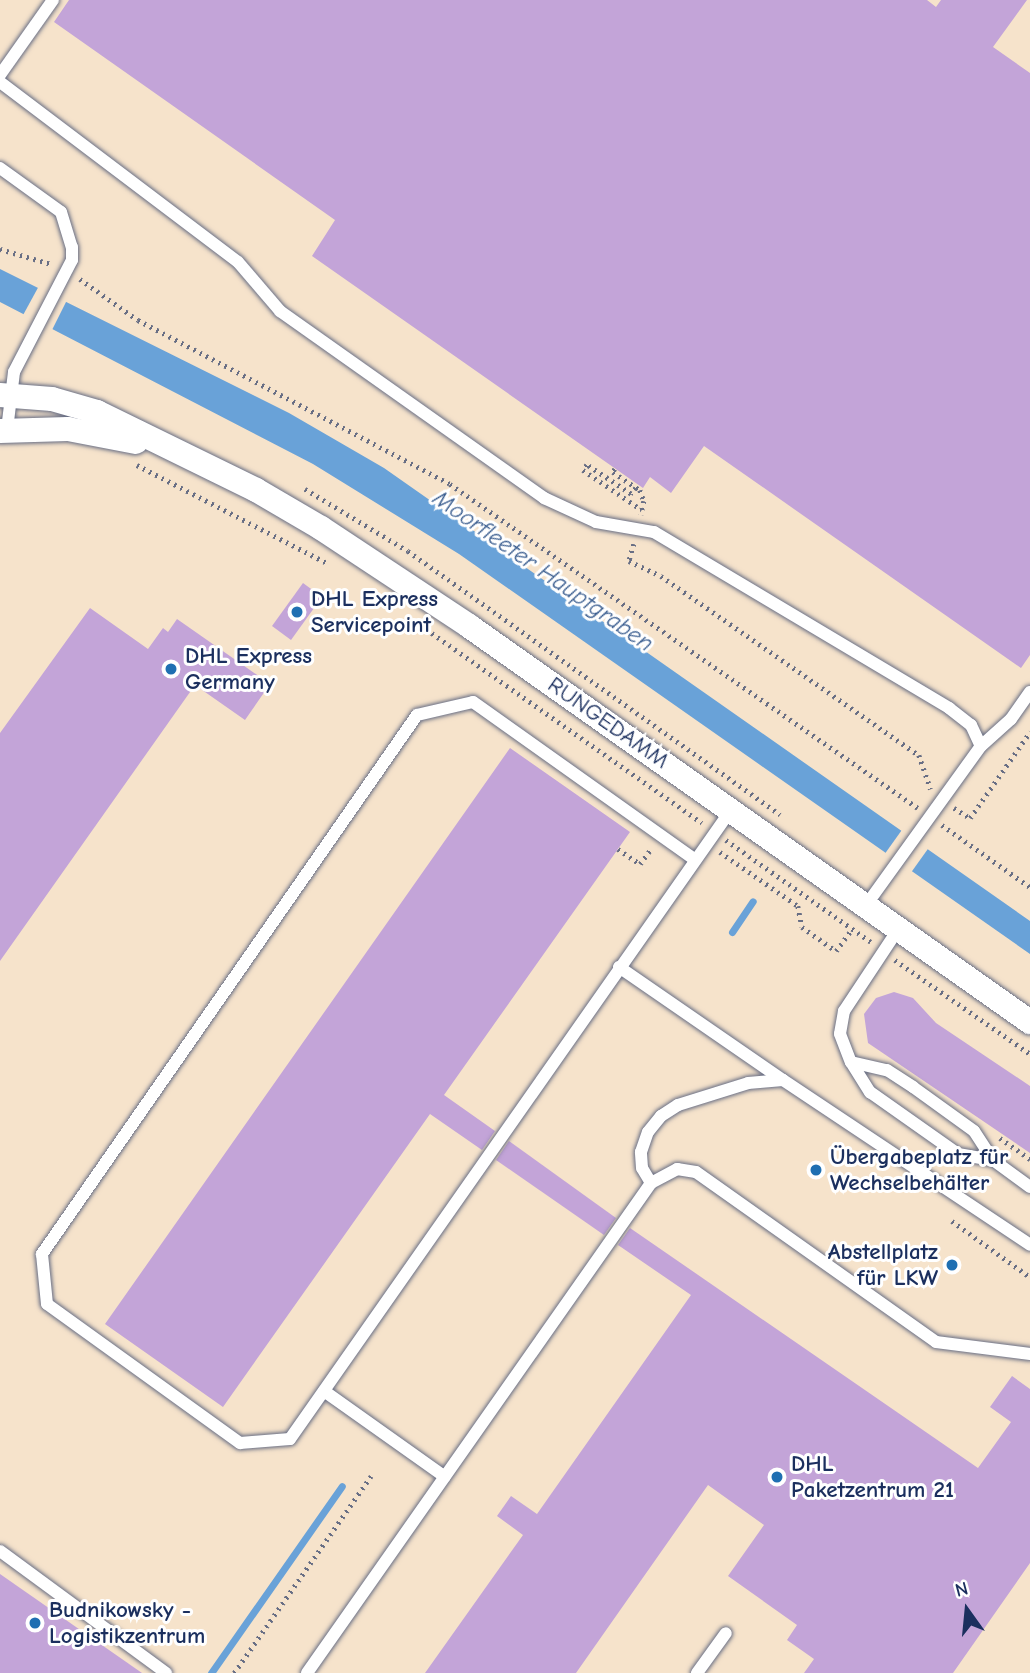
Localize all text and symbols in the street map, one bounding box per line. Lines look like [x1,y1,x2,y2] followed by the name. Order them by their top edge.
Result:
[427,484,659,658] water label: Moorfleeter Hauptgraben
[311,585,438,639] place label: DHL Express Servicepoint
[289,604,305,620] marker: DHL Express Servicepoint
[185,642,312,696] place label: DHL Express Germany
[163,661,179,677] marker: DHL Express Germany
[542,671,674,775] street label: RUNGEDAMM
[830,1143,1008,1197] place label: Übergabeplatz für Wechselbehälter
[808,1162,824,1178] marker: Übergabeplatz für Wechselbehälter
[828,1238,938,1292] place label: Abstellplatz für LKW
[944,1257,960,1273] marker: Abstellplatz für LKW
[791,1450,954,1504] place label: DHL Paketzentrum 21
[769,1469,785,1485] marker: DHL Paketzentrum 21
[932,1575,1002,1645] north arrow
[953,1577,970,1602] text: N
[49,1596,205,1650] place label: Budnikowsky - Logistikzentrum
[27,1615,43,1631] marker: Budnikowsky - Logistikzentrum

